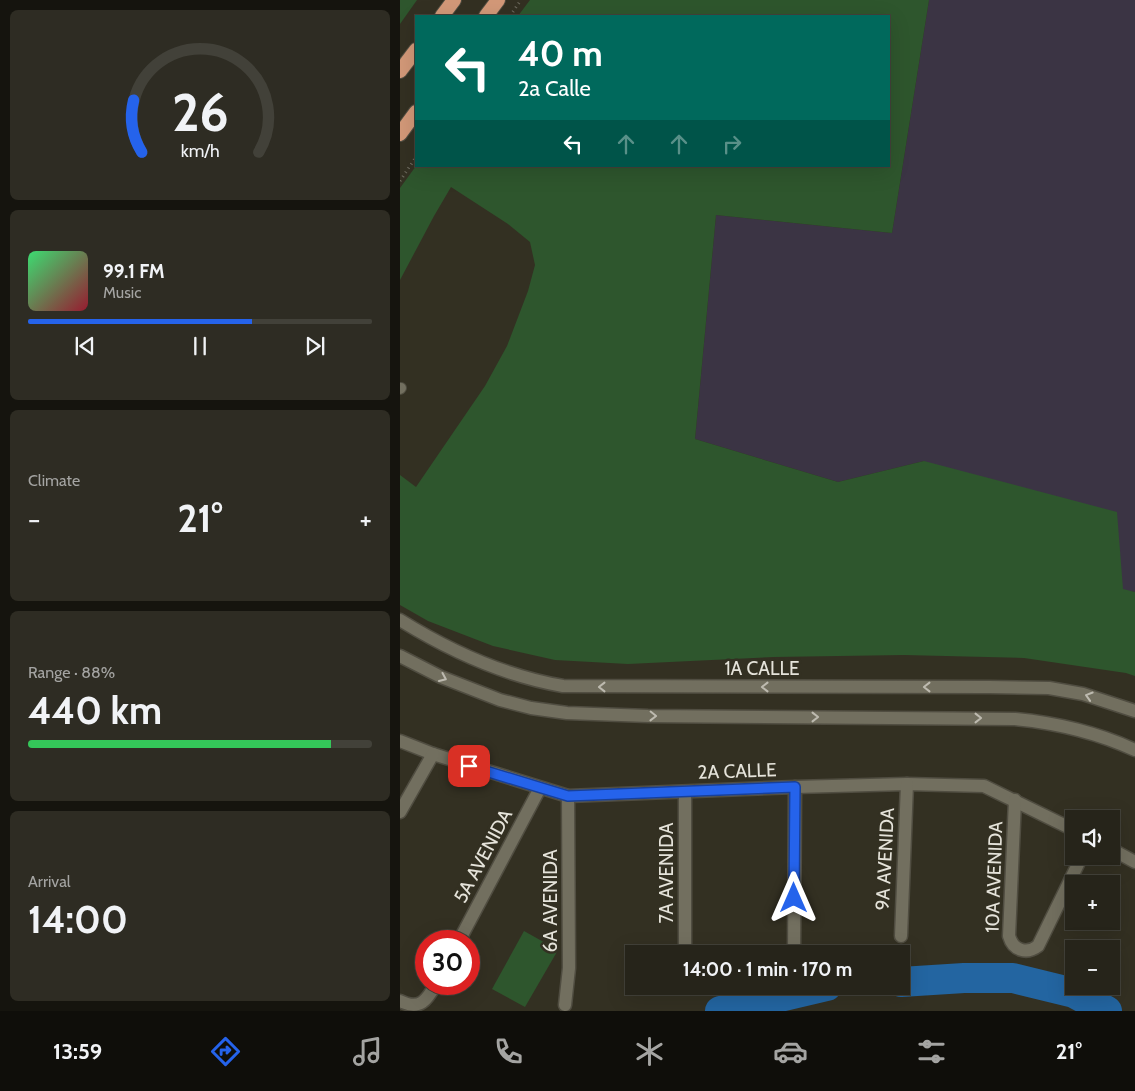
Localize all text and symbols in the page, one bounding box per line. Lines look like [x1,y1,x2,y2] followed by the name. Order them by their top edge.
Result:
[518,32,603,75] text: 40 m
[435,35,500,100] icon: left
[518,75,591,102] text: 2a Calle
[172,81,228,144] text: 26
[559,130,587,158] icon: left
[612,130,640,158] icon: ahead
[665,130,693,158] icon: ahead
[718,130,746,158] icon: right
[180,140,220,161] text: km/h
[103,260,165,283] text: 99.1 FM
[103,283,141,302] text: Music
[71,332,99,360] icon: previous
[186,332,214,360] icon: pause
[301,332,329,360] icon: next
[28,471,80,490] text: Climate
[177,495,223,542] text: 21°
[28,502,40,536] text: −
[360,502,372,536] text: +
[724,657,800,680] street label: 1A CALLE
[28,663,115,682] text: Range · 88%
[438,671,447,682] one-way arrow
[598,682,606,692] one-way arrow
[760,682,768,692] one-way arrow
[923,682,930,692] one-way arrow
[28,687,162,734] text: 440 km
[1085,692,1093,702] one-way arrow
[649,711,657,721] one-way arrow
[812,712,819,722] one-way arrow
[974,713,982,723] one-way arrow
[448,745,490,787] pin
[455,752,483,780] icon: arrive
[697,758,777,784] street label: 2A CALLE
[449,805,517,907] street label: 5A AVENIDA
[871,807,899,911] street label: 9A AVENIDA
[1065,810,1120,995] map controls
[1065,810,1120,865] button: sound
[981,821,1007,933] street label: 10A AVENIDA
[655,822,678,924] street label: 7A AVENIDA
[539,849,562,953] street label: 6A AVENIDA
[767,871,819,923] position arrow
[28,872,71,891] text: Arrival
[1065,875,1120,930] button: +
[28,896,128,943] text: 14:00
[415,930,480,995] speed limit sign: 30
[1065,940,1120,995] button: −
[683,958,852,981] text: 14:00 · 1 min · 170 m
[208,1034,243,1069] icon: directions
[350,1034,385,1069] icon: music
[491,1034,526,1069] icon: phone
[632,1034,667,1069] icon: climate
[773,1034,808,1069] icon: car
[914,1034,949,1069] icon: filters
[53,1038,102,1065] text: 13:59
[1056,1038,1082,1065] text: 21°

